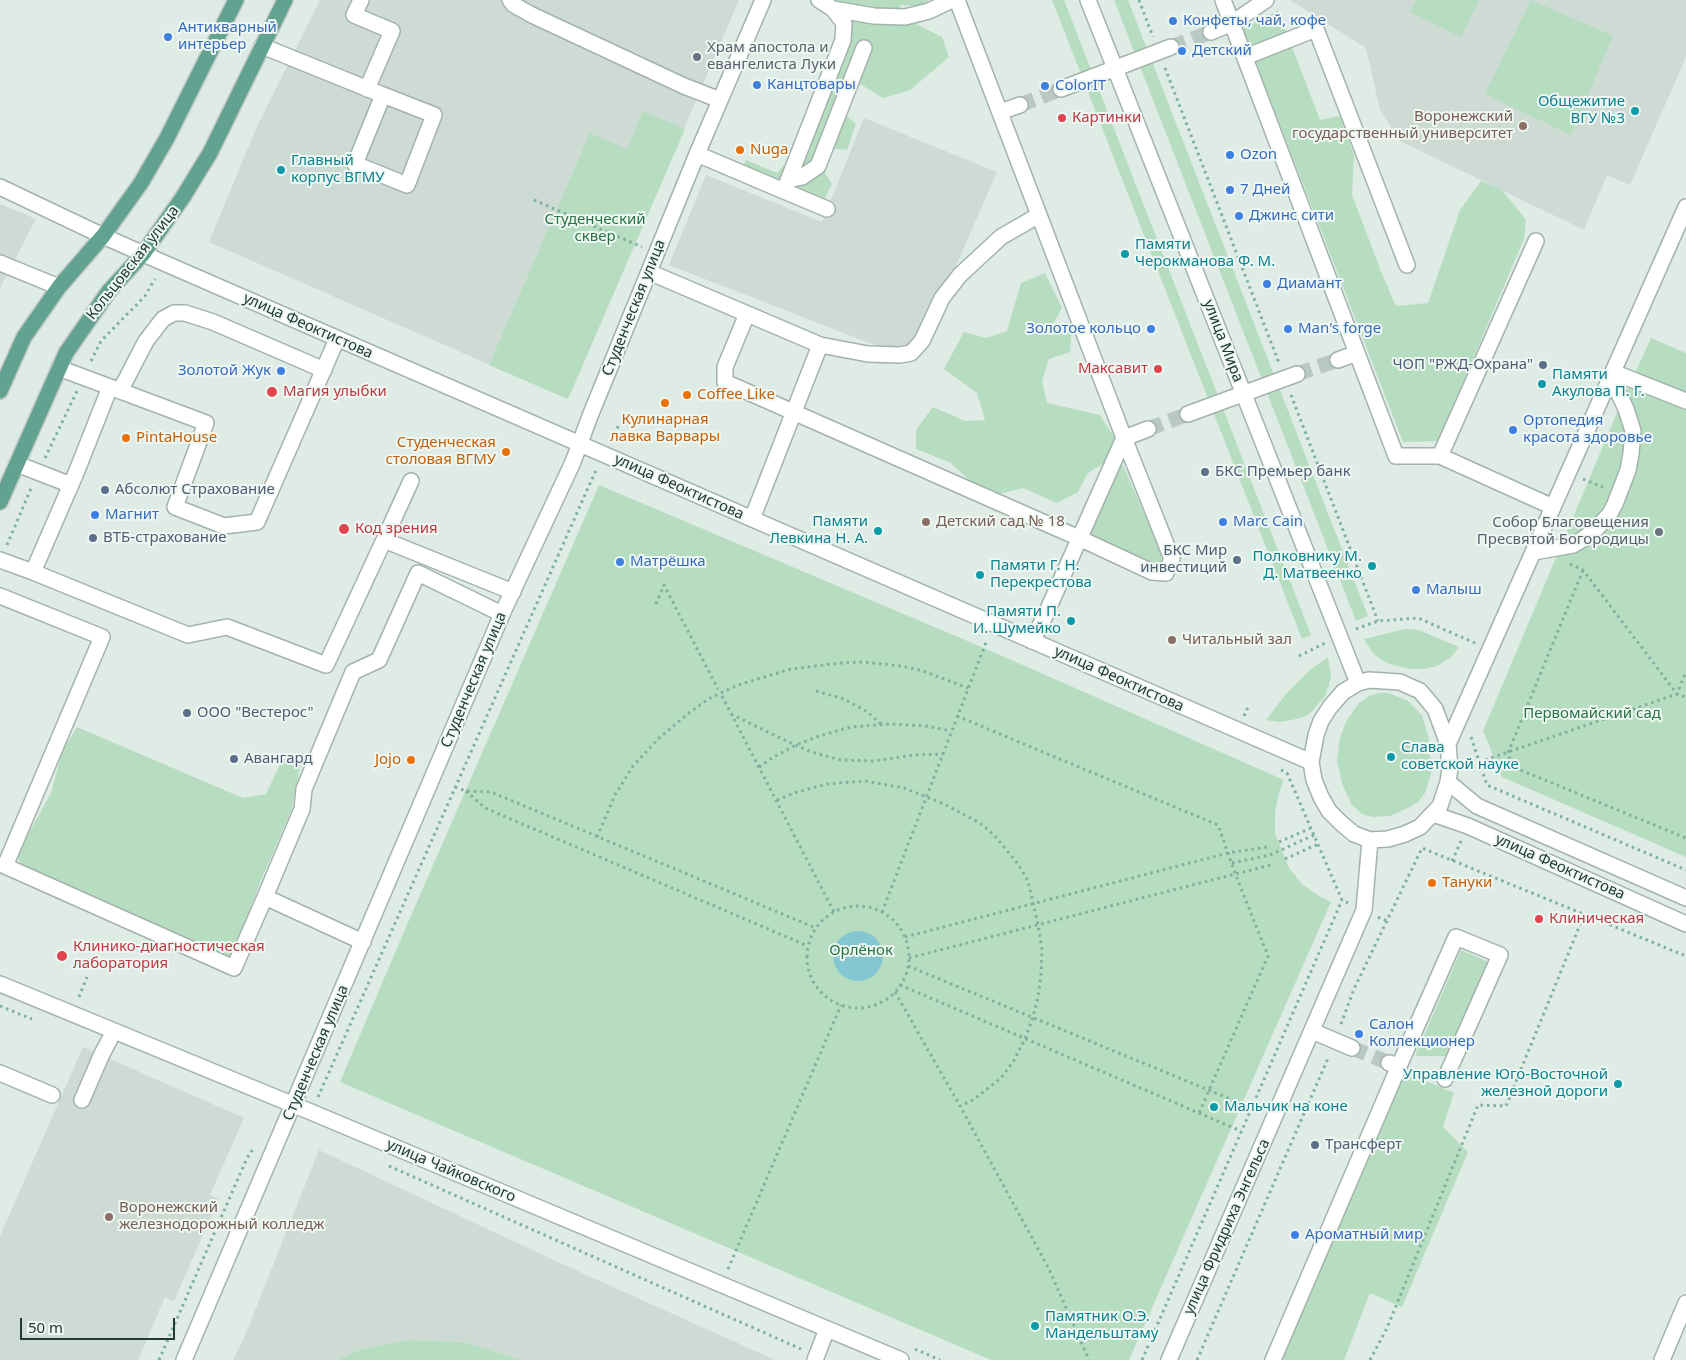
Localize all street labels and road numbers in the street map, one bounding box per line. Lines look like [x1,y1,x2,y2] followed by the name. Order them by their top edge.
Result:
[83,202,183,324] street label: Кольцовская улица
[598,237,670,379] street label: Студенческая улица
[240,289,376,363] street label: улица Феоктистова
[1199,297,1247,385] street label: улица Мира
[611,450,747,524] street label: улица Феоктистова
[437,609,511,751] street label: Студенческая улица
[1051,642,1187,716] street label: улица Феоктистова
[1492,830,1628,904] street label: улица Феоктистова
[279,982,353,1124] street label: Студенческая улица
[384,1136,518,1206] street label: улица Чайковского
[1180,1136,1274,1318] street label: улица Фридриха Энгельса

